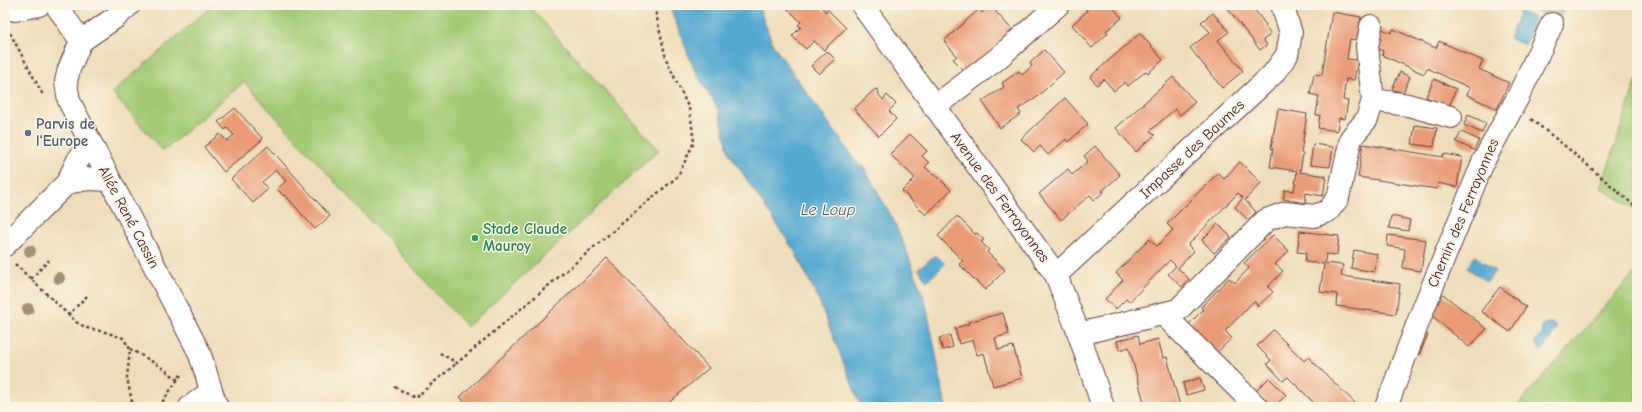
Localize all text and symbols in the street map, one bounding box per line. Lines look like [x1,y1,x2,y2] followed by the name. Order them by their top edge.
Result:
[1136,96,1248,202] street label: Impasse des Baumes
[36,115,95,150] place label: Parvis de l'Europe
[23,128,33,138] marker: Parvis de l'Europe
[947,128,1053,266] street label: Avenue des Ferrayonnes
[1423,136,1503,290] street label: Chemin des Ferrayonnes
[94,163,164,271] street label: Allée René Cassin
[801,201,855,219] water label: Le Loup
[483,220,567,255] place label: Stade Claude Mauroy
[470,233,480,243] marker: Stade Claude Mauroy

